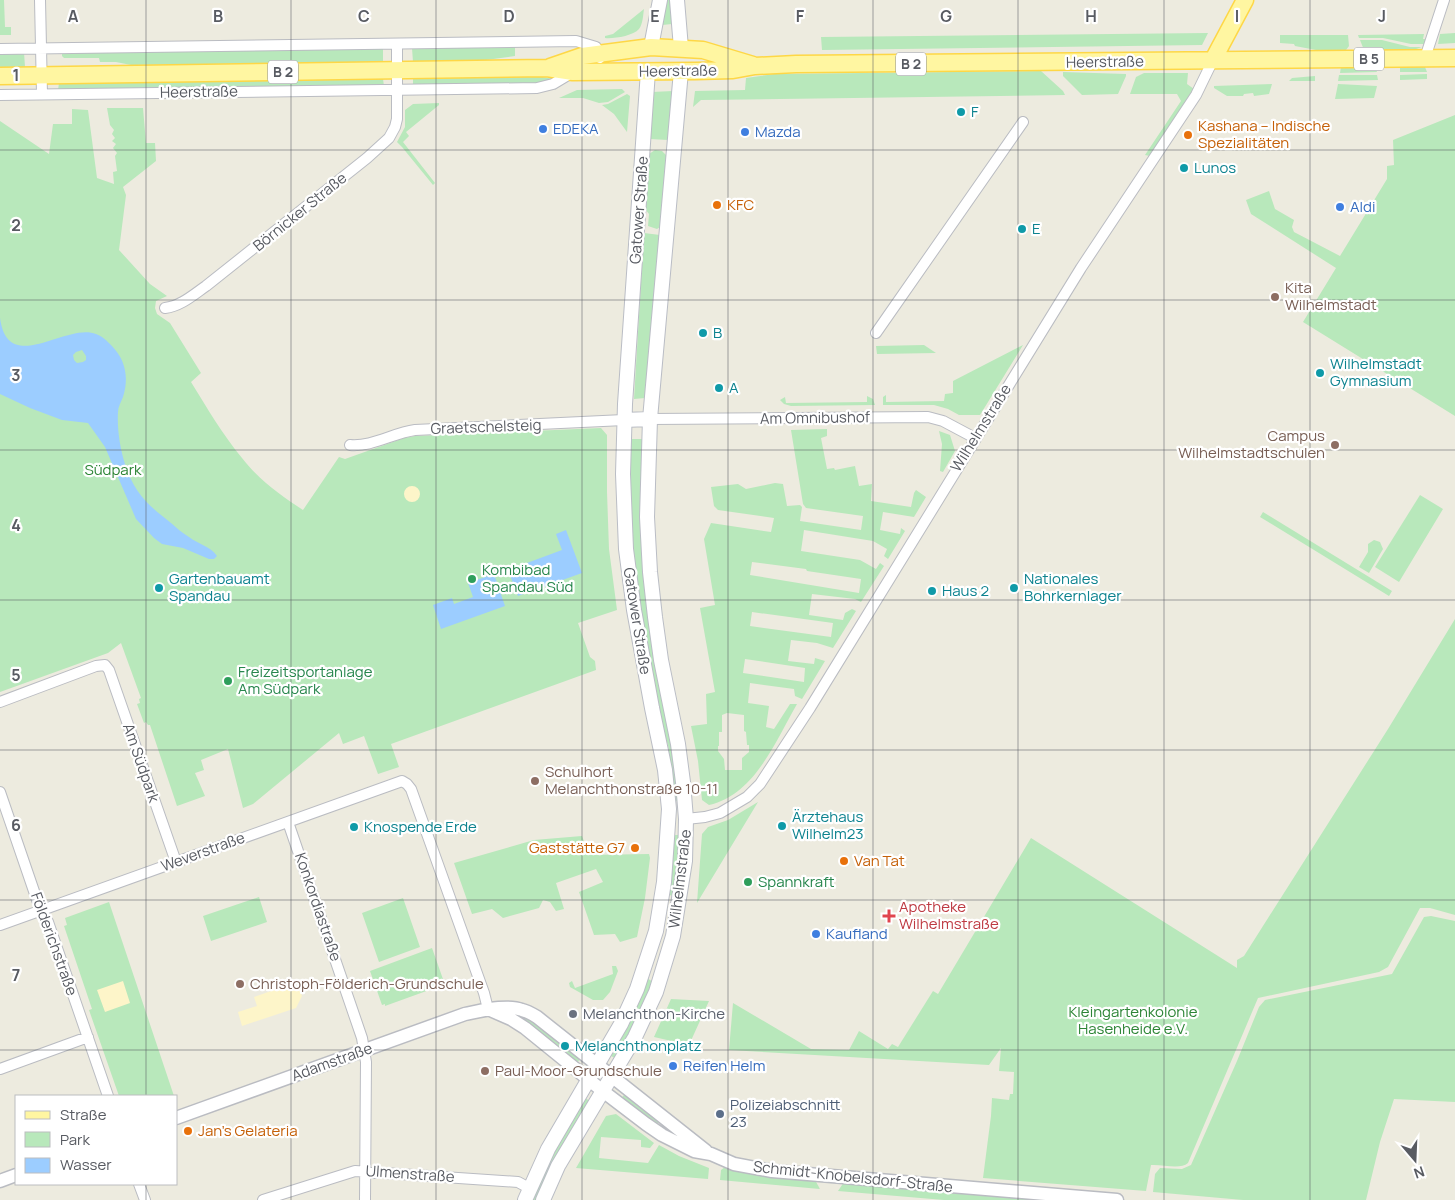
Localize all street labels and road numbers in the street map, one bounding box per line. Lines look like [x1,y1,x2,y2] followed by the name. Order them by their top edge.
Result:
[1354,48,1384,70] road number: B 5
[1066,50,1144,73] street label: Heerstraße
[896,52,926,76] road number: B 2
[639,59,717,82] street label: Heerstraße
[268,61,298,84] road number: B 2
[160,80,238,103] street label: Heerstraße
[624,155,653,265] street label: Gatower Straße
[248,167,351,256] street label: Börnicker Straße
[945,380,1016,476] street label: Wilhelmstraße
[760,406,871,429] street label: Am Omnibushof
[430,414,542,439] street label: Graetschelsteig
[619,566,656,676] street label: Gatower Straße
[118,720,165,806] street label: Am Südpark
[158,827,248,876] street label: Weverstraße
[663,828,696,930] street label: Wilhelmstraße
[290,850,347,964] street label: Konkordiastraße
[26,889,83,999] street label: Földerichstraße
[289,1037,375,1086] street label: Adamstraße
[752,1156,954,1197] street label: Schmidt-Knobelsdorf-Straße
[365,1160,455,1187] street label: Ulmenstraße

